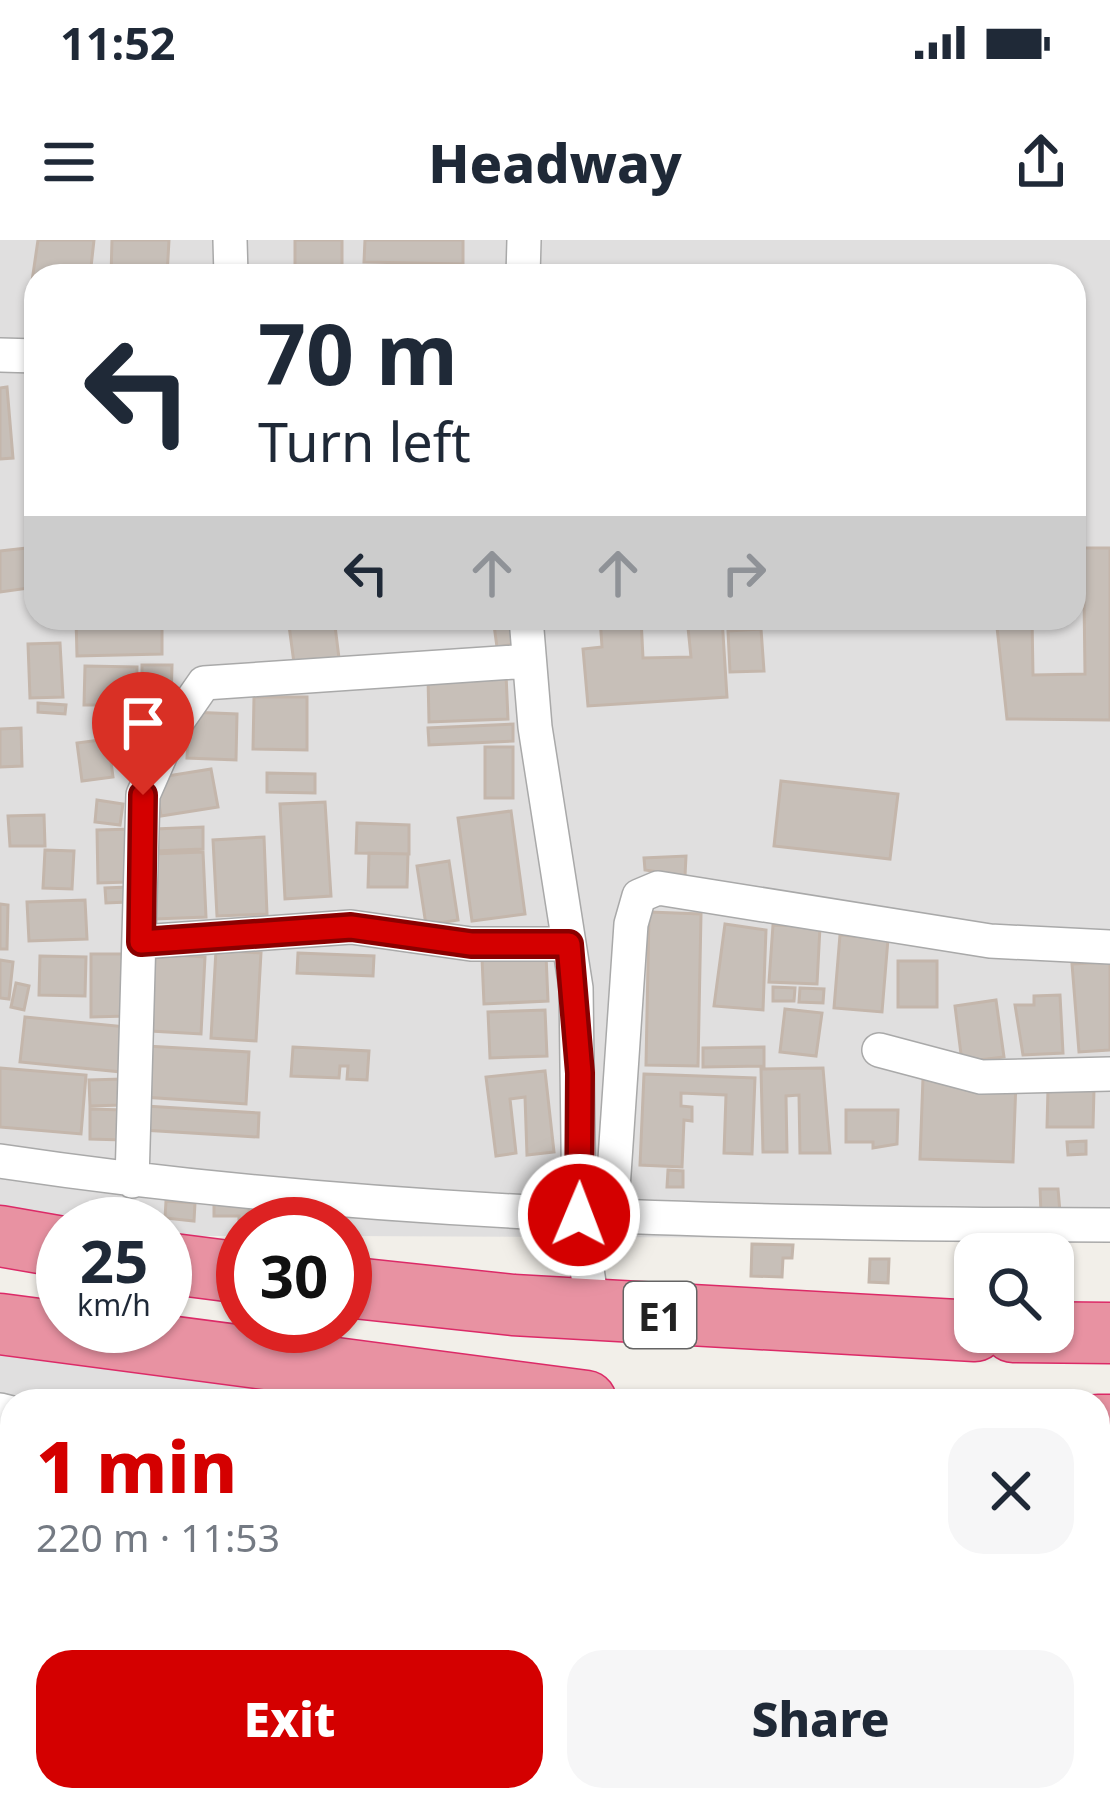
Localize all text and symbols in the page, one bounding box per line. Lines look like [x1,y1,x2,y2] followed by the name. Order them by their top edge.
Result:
[60,12,176,73] text: 11:52
[428,125,682,199] text: Headway
[36,129,102,195] icon: menu
[1008,129,1074,195] icon: share
[258,295,458,410] text: 70 m
[60,312,216,468] icon: left
[258,404,471,478] text: Turn left
[333,540,399,606] icon: left
[459,540,525,606] icon: ahead
[585,540,651,606] icon: ahead
[711,540,777,606] icon: right
[92,672,194,795] pin
[110,690,176,756] icon: arrive
[516,1152,642,1278] position arrow
[216,1197,372,1353] speed limit sign: 30
[80,1219,148,1301] text: 25
[954,1233,1074,1353] map controls
[954,1233,1074,1353] button: search
[624,1282,696,1348] road number: E1
[77,1284,151,1325] text: km/h
[36,1416,237,1514] text: 1 min
[948,1428,1074,1554] button: close
[36,1510,280,1563] text: 220 m · 11:53
[36,1650,543,1788] button: Exit
[567,1650,1074,1788] button: Share

